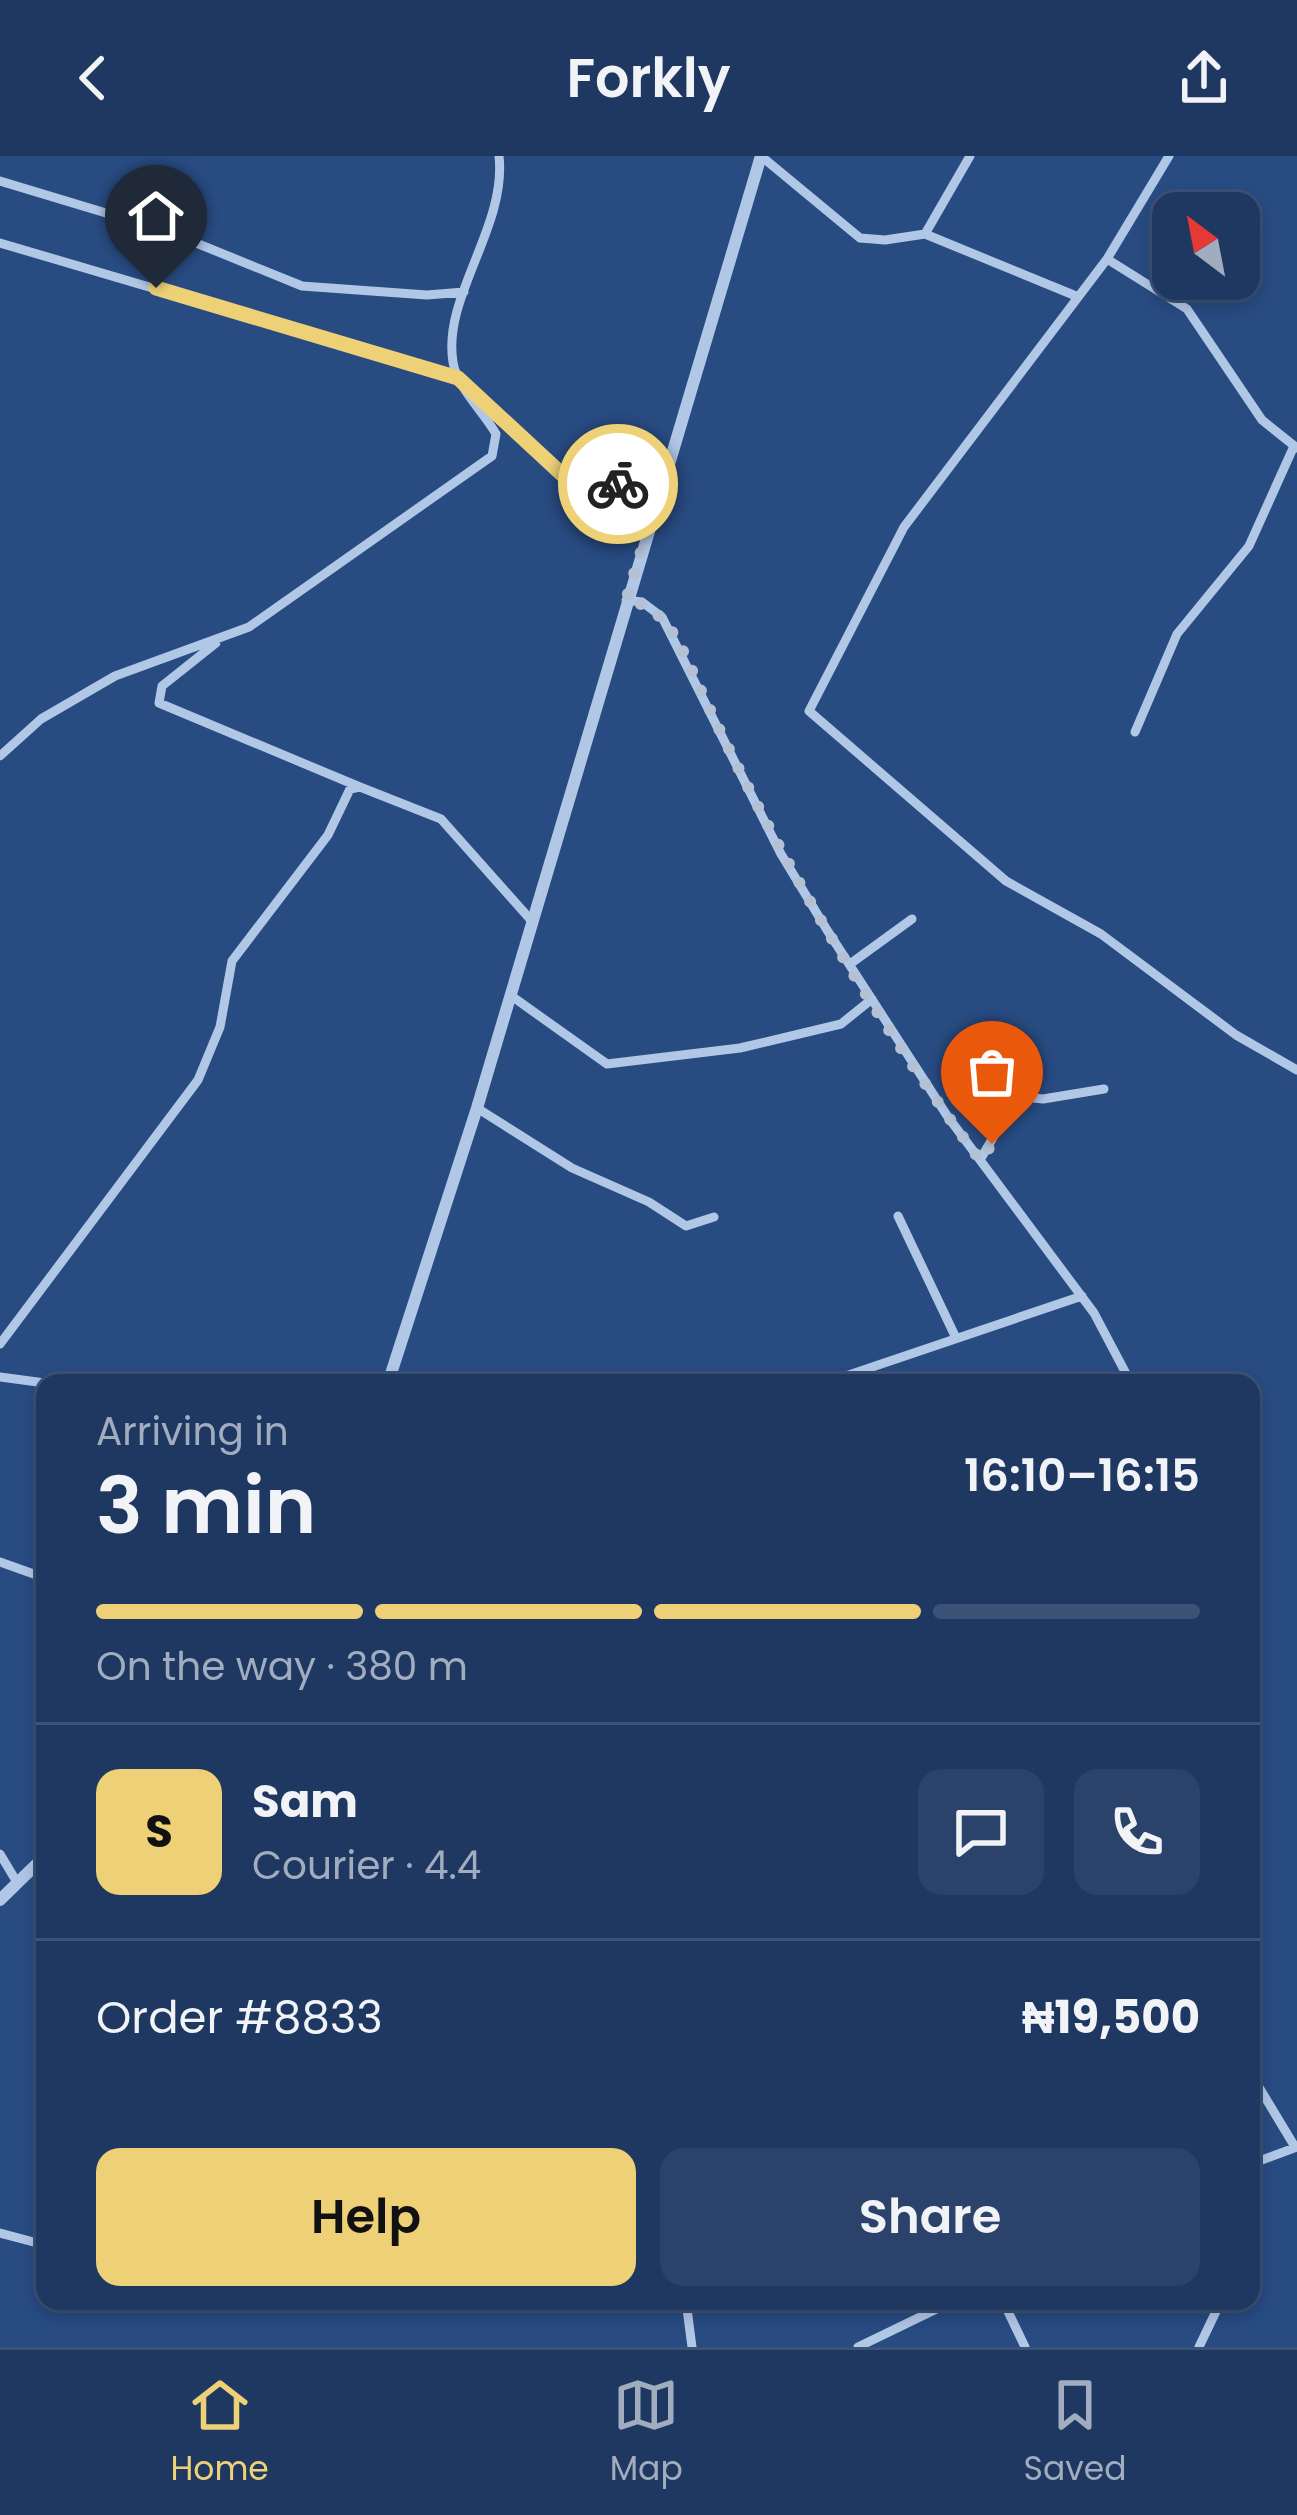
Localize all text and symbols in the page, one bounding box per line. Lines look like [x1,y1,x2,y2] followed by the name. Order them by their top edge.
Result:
[566,40,731,116] text: Forkly
[60,45,126,111] icon: back
[1171,45,1237,111] icon: share
[105,165,207,288] pin
[123,183,189,249] icon: home
[1152,192,1260,300] north arrow
[1152,192,1260,300] map controls
[558,424,678,544] courier
[585,451,651,517] icon: bike
[941,1021,1043,1144] pin
[959,1039,1025,1105] icon: bag
[96,1404,289,1459] text: Arriving in
[964,1444,1200,1507] text: 16:10–16:15
[96,1451,316,1560] text: 3 min
[96,1639,468,1694] text: On the way · 380 m
[918,1769,1044,1895] button: chat
[1074,1769,1200,1895] button: phone
[252,1770,358,1833] text: Sam
[145,1800,173,1863] text: S
[252,1838,481,1893] text: Courier · 4.4
[96,1986,383,2049] text: Order #8833
[1022,1986,1200,2049] text: ₦19,500
[96,2148,636,2286] button: Help
[660,2148,1200,2286] button: Share
[170,2372,269,2494] tab: Home
[610,2372,683,2494] tab: Map
[1024,2372,1127,2494] tab: Saved

